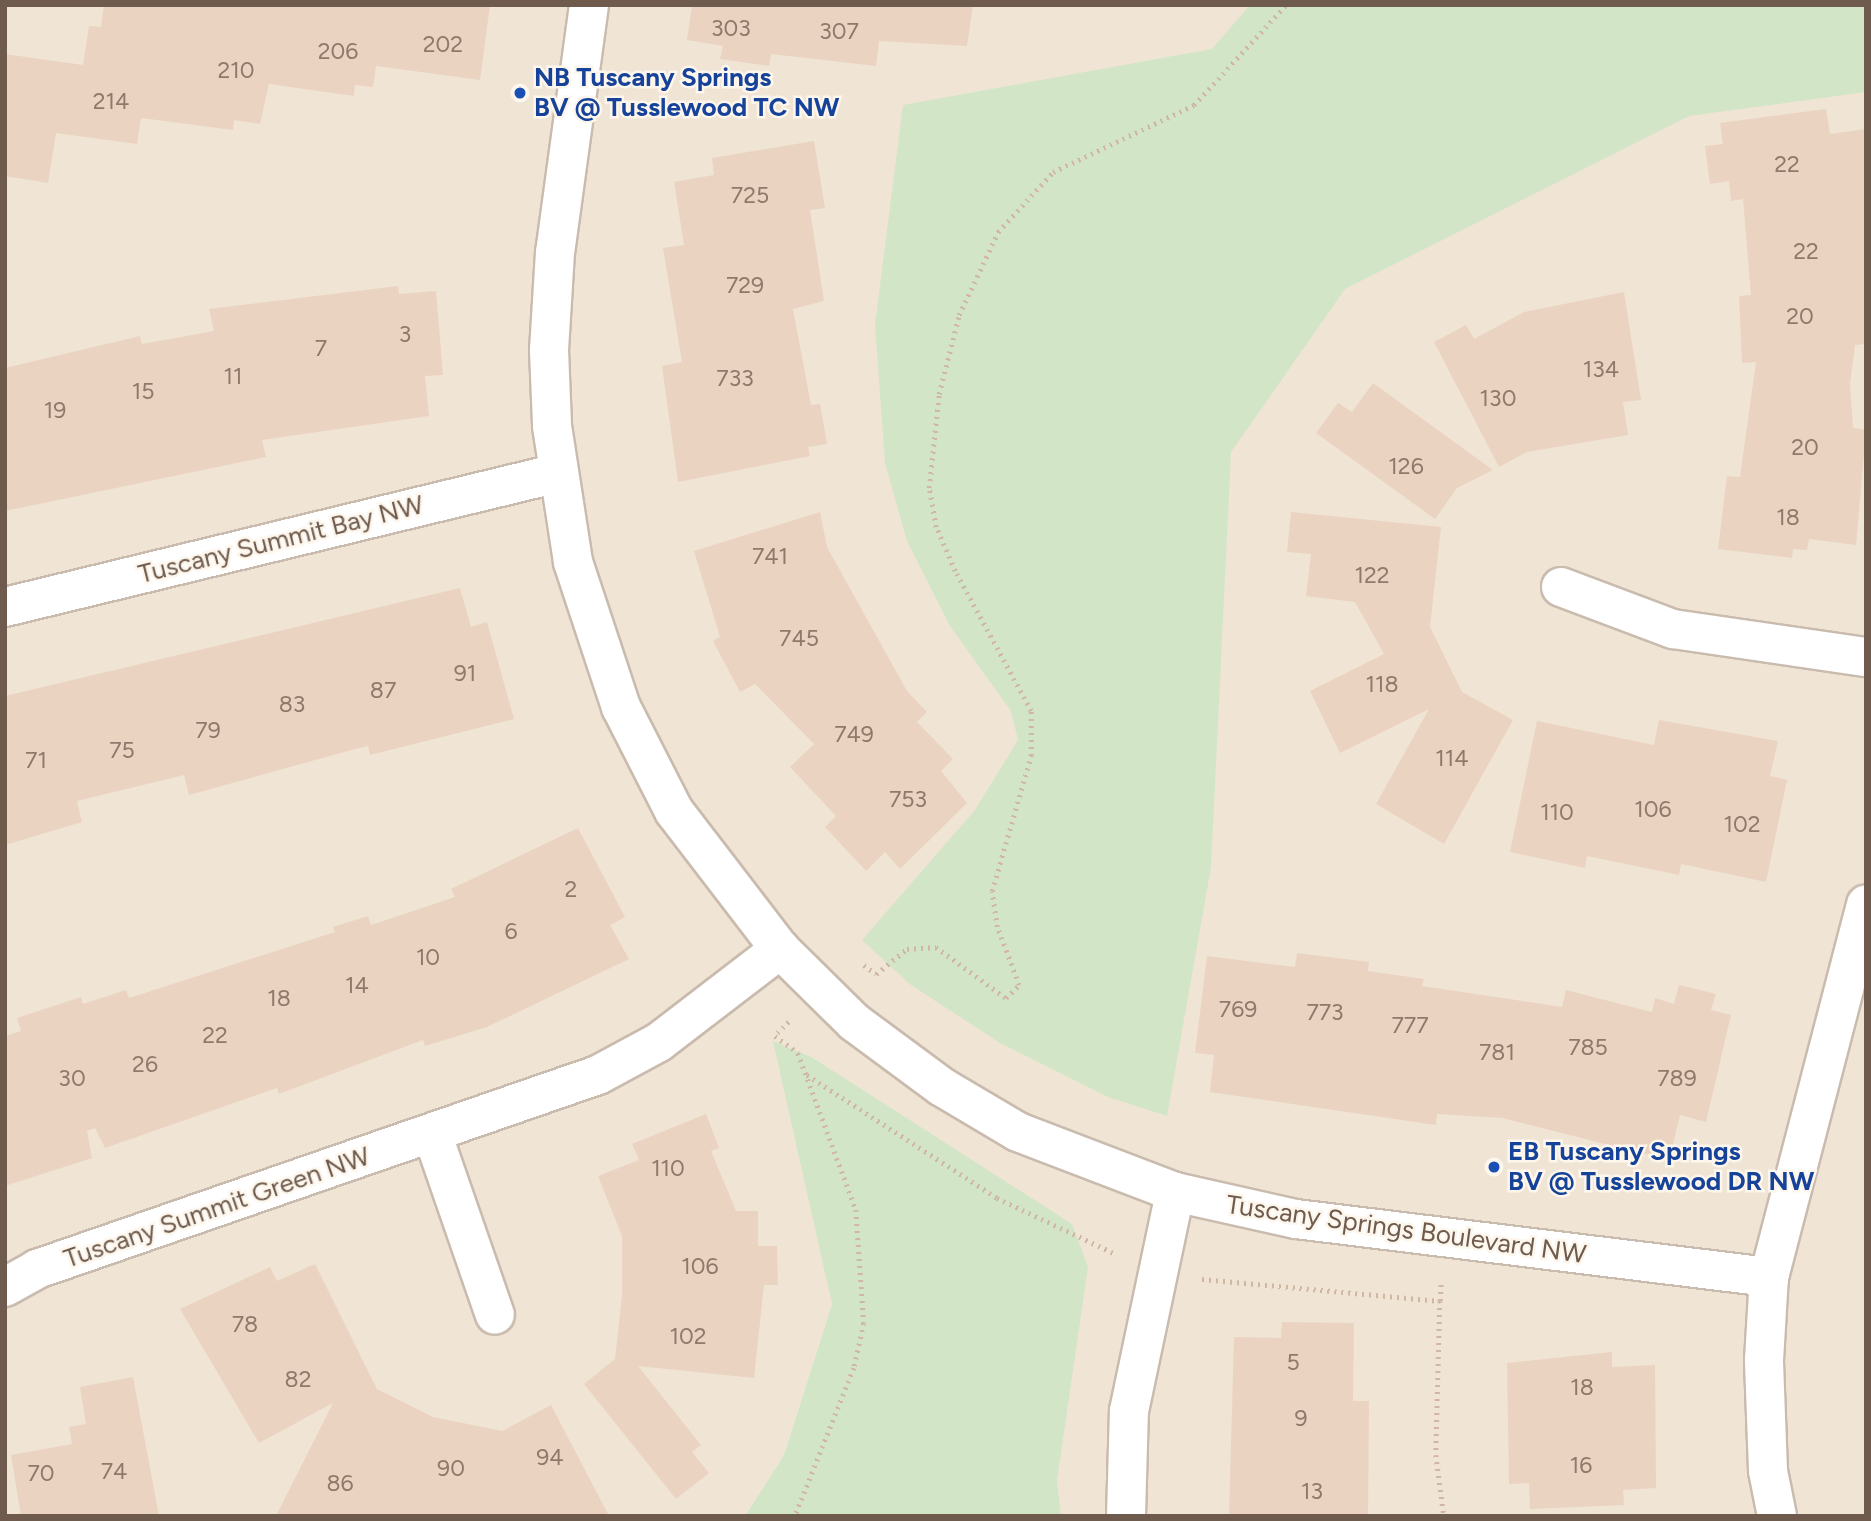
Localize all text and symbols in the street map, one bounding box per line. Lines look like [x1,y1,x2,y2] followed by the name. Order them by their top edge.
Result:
[711,14,751,42] house number: 303
[819,17,859,45] house number: 307
[423,30,463,58] house number: 202
[318,37,358,65] house number: 206
[217,56,255,84] house number: 210
[534,62,839,124] place label: NB Tuscany Springs BV @ Tusslewood TC NW
[512,85,528,101] marker: NB Tuscany Springs BV @ Tusslewood TC NW
[93,87,129,115] house number: 214
[1774,150,1800,178] house number: 22
[731,181,769,209] house number: 725
[1793,237,1819,265] house number: 22
[726,271,764,299] house number: 729
[1786,302,1814,330] house number: 20
[399,320,411,348] house number: 3
[315,334,327,362] house number: 7
[1583,355,1619,383] house number: 134
[224,362,242,390] house number: 11
[716,364,754,392] house number: 733
[132,377,154,405] house number: 15
[1480,384,1516,412] house number: 130
[44,396,66,424] house number: 19
[1791,433,1819,461] house number: 20
[1388,452,1424,480] house number: 126
[135,489,427,591] street label: Tuscany Summit Bay NW
[1776,503,1800,531] house number: 18
[752,542,788,570] house number: 741
[1354,561,1390,589] house number: 122
[779,624,819,652] house number: 745
[454,659,476,687] house number: 91
[1365,670,1399,698] house number: 118
[370,676,396,704] house number: 87
[279,690,305,718] house number: 83
[195,716,221,744] house number: 79
[834,720,874,748] house number: 749
[109,736,135,764] house number: 75
[1435,744,1469,772] house number: 114
[25,746,47,774] house number: 71
[889,785,927,813] house number: 753
[1634,795,1672,823] house number: 106
[1540,798,1574,826] house number: 110
[1723,810,1761,838] house number: 102
[565,875,577,903] house number: 2
[504,917,518,945] house number: 6
[416,943,440,971] house number: 10
[345,971,369,999] house number: 14
[267,984,291,1012] house number: 18
[1219,995,1257,1023] house number: 769
[1306,998,1344,1026] house number: 773
[1391,1011,1429,1039] house number: 777
[202,1021,228,1049] house number: 22
[1568,1033,1608,1061] house number: 785
[1479,1038,1515,1066] house number: 781
[132,1050,158,1078] house number: 26
[58,1064,86,1092] house number: 30
[1657,1064,1697,1092] house number: 789
[1508,1136,1814,1198] place label: EB Tuscany Springs BV @ Tusslewood DR NW
[60,1141,374,1275] street label: Tuscany Summit Green NW
[651,1154,685,1182] house number: 110
[1486,1159,1502,1175] marker: EB Tuscany Springs BV @ Tusslewood DR NW
[1224,1189,1588,1271] street label: Tuscany Springs Boulevard NW
[681,1252,719,1280] house number: 106
[232,1310,258,1338] house number: 78
[669,1322,707,1350] house number: 102
[1286,1348,1300,1376] house number: 5
[285,1365,311,1393] house number: 82
[1570,1373,1594,1401] house number: 18
[1294,1404,1308,1432] house number: 9
[536,1443,564,1471] house number: 94
[1570,1451,1592,1479] house number: 16
[437,1454,465,1482] house number: 90
[101,1457,127,1485] house number: 74
[27,1459,55,1487] house number: 70
[326,1469,354,1497] house number: 86
[1301,1477,1323,1505] house number: 13

